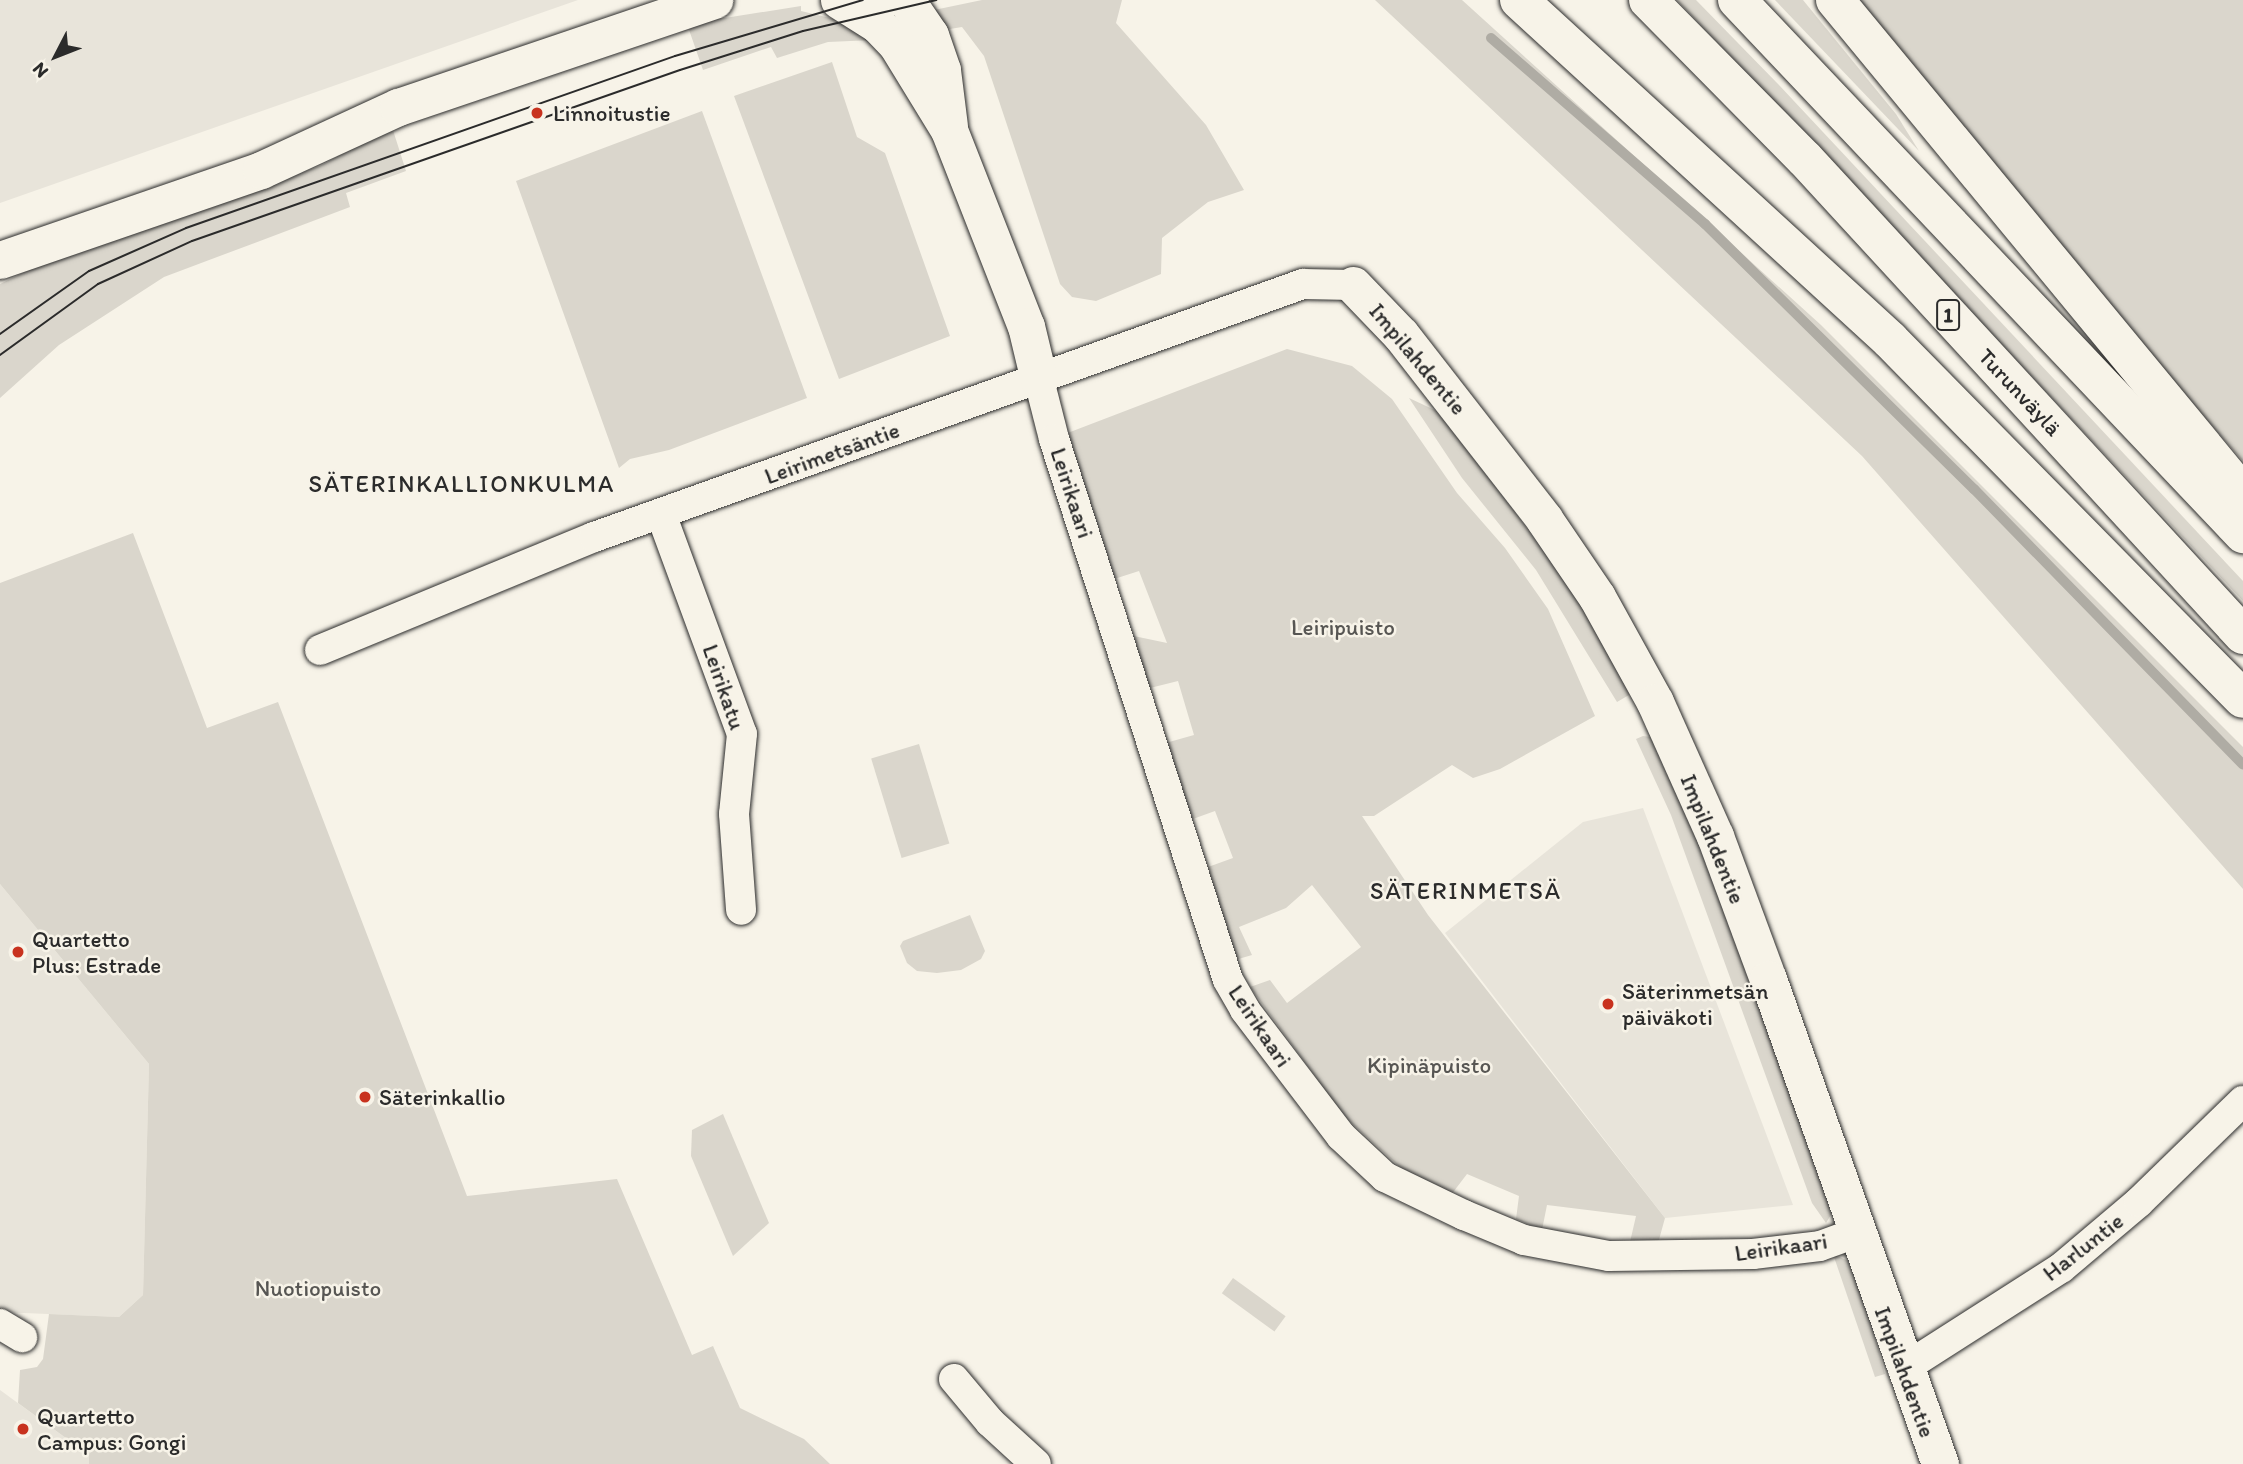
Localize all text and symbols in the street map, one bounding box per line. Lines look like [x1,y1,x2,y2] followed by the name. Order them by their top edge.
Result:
[21,21,91,91] north arrow
[27,58,53,83] text: N
[553,99,670,127] place label: Linnoitustie
[527,103,547,123] marker: Linnoitustie
[1363,298,1473,420] street label: Impilahdentie
[1936,298,1960,332] road number: 1
[1973,343,2067,441] street label: Turunväylä
[761,416,903,490] street label: Leirimetsäntie
[1044,444,1100,542] street label: Leirikaari
[311,470,613,498] district label: SÄTERINKALLIONKULMA
[1291,613,1395,641] park label: Leiripuisto
[697,641,751,733] street label: Leirikatu
[1674,770,1752,908] street label: Impilahdentie
[1372,877,1560,905] district label: SÄTERINMETSÄ
[32,925,162,979] place label: Quartetto Plus: Estrade
[10,944,26,960] marker: Quartetto Plus: Estrade
[1622,977,1768,1031] place label: Säterinmetsän päiväkoti
[1222,980,1298,1072] street label: Leirikaari
[1600,996,1616,1012] marker: Säterinmetsän päiväkoti
[1367,1051,1491,1079] park label: Kipinäpuisto
[379,1083,505,1111] place label: Säterinkallio
[357,1089,373,1105] marker: Säterinkallio
[2037,1207,2129,1287] street label: Harluntie
[1733,1227,1829,1267] street label: Leirikaari
[255,1274,381,1302] park label: Nuotiopuisto
[1869,1303,1941,1441] street label: Impilahdentie
[37,1402,186,1456] place label: Quartetto Campus: Gongi
[15,1421,31,1437] marker: Quartetto Campus: Gongi

